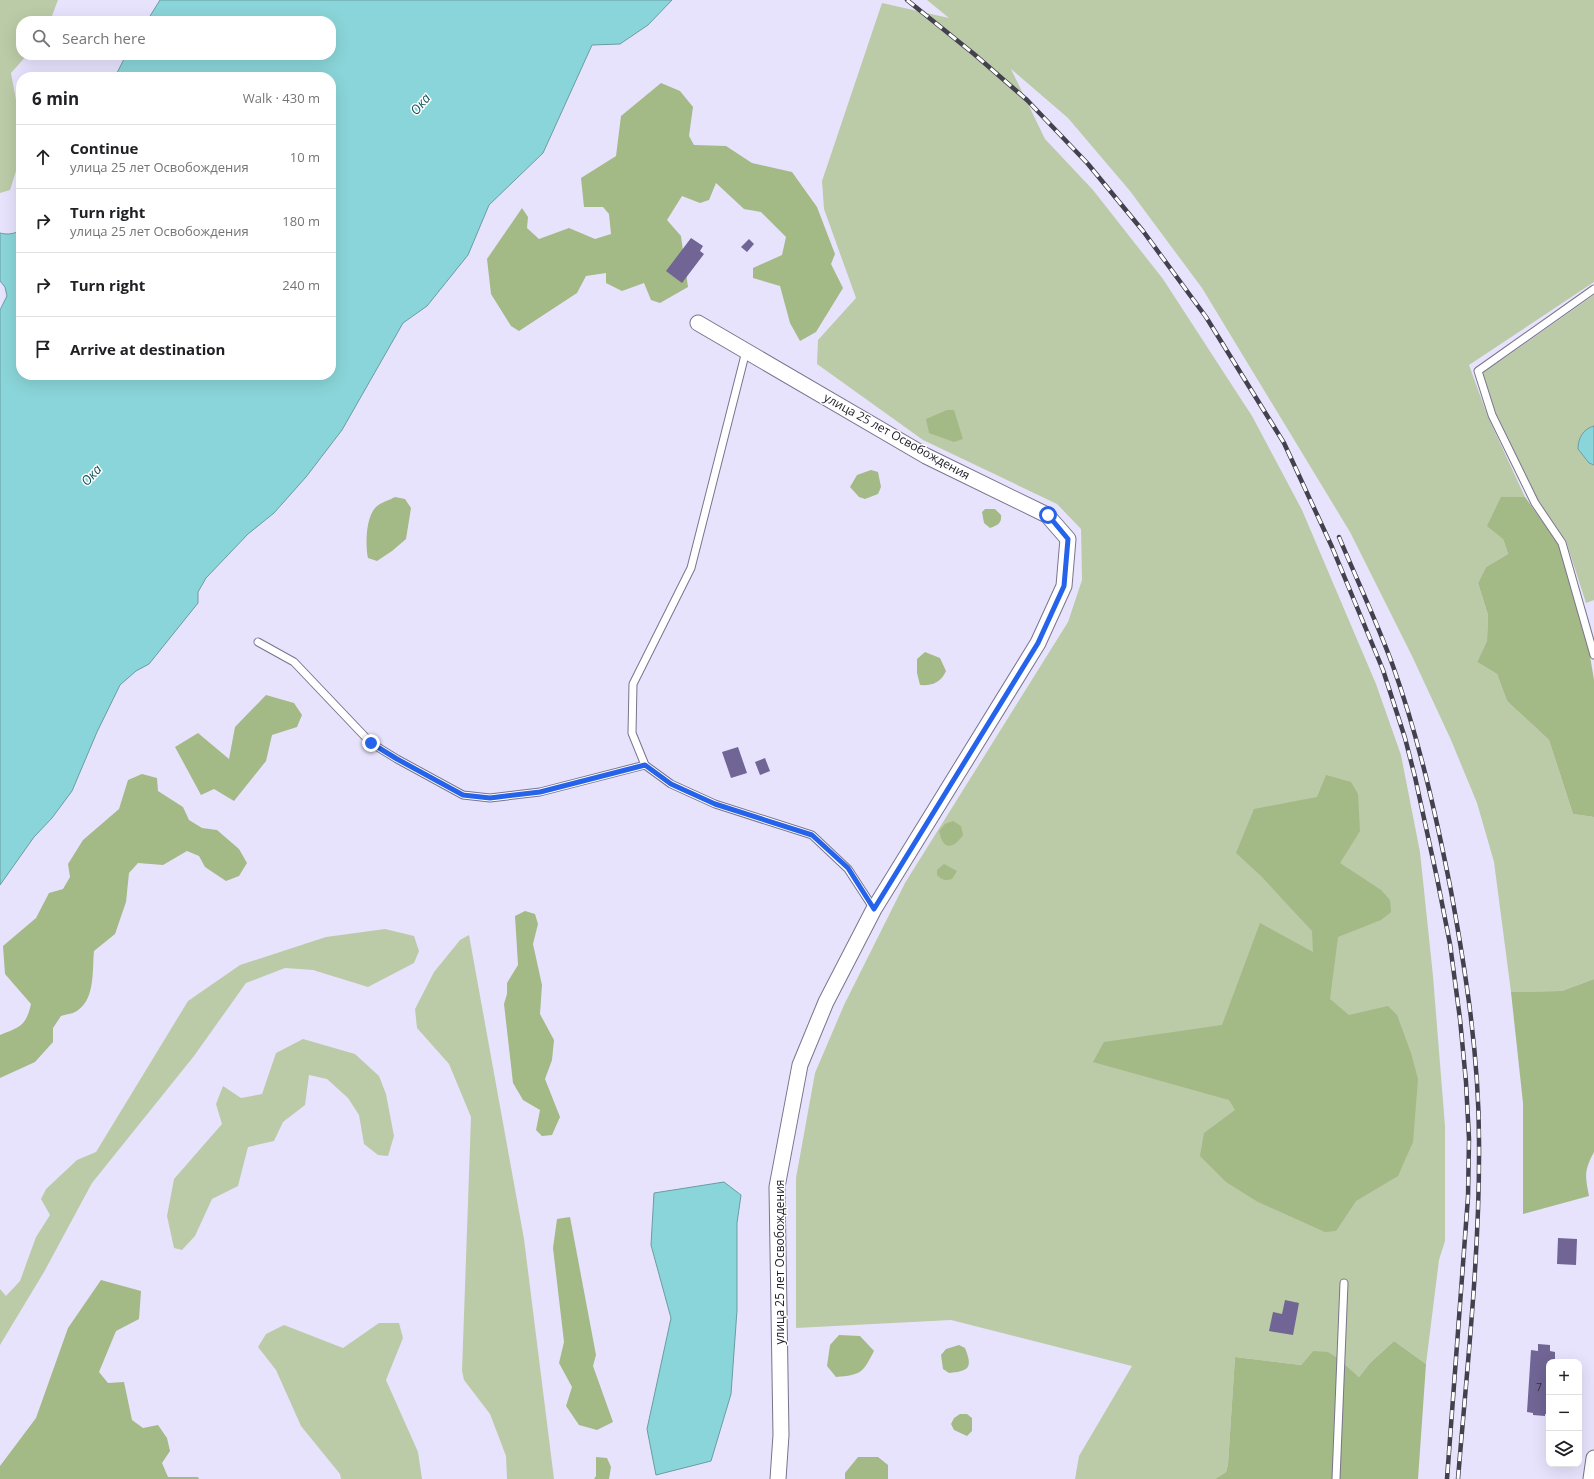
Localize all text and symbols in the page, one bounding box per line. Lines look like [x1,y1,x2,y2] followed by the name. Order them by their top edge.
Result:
[16,16,336,60] search box
[30,27,52,49] icon: search
[62,28,146,48] text: Search here
[32,87,79,110] text: 6 min
[243,89,320,107] text: Walk · 430 m
[406,89,435,119] water label: Ока
[70,138,138,158] text: Continue
[32,146,54,168] icon: ahead
[290,148,320,166] text: 10 m
[70,158,249,176] text: улица 25 лет Освобождения
[70,202,145,222] text: Turn right
[32,210,54,232] icon: right
[282,212,320,230] text: 180 m
[70,222,249,240] text: улица 25 лет Освобождения
[32,274,54,296] icon: right
[70,275,145,295] text: Turn right
[282,276,320,294] text: 240 m
[32,338,54,360] icon: arrive
[70,339,225,359] text: Arrive at destination
[821,389,973,483] street label: улица 25 лет Освобождения
[77,460,106,490] water label: Ока
[1039,506,1057,524] route start
[362,734,380,752] route end
[771,1180,788,1344] street label: улица 25 лет Освобождения
[1546,1359,1582,1467] map controls
[1546,1359,1582,1395] button: +
[1536,1380,1542,1394] house number: 7
[1546,1395,1582,1431] button: −
[1546,1431,1582,1467] button: layers

